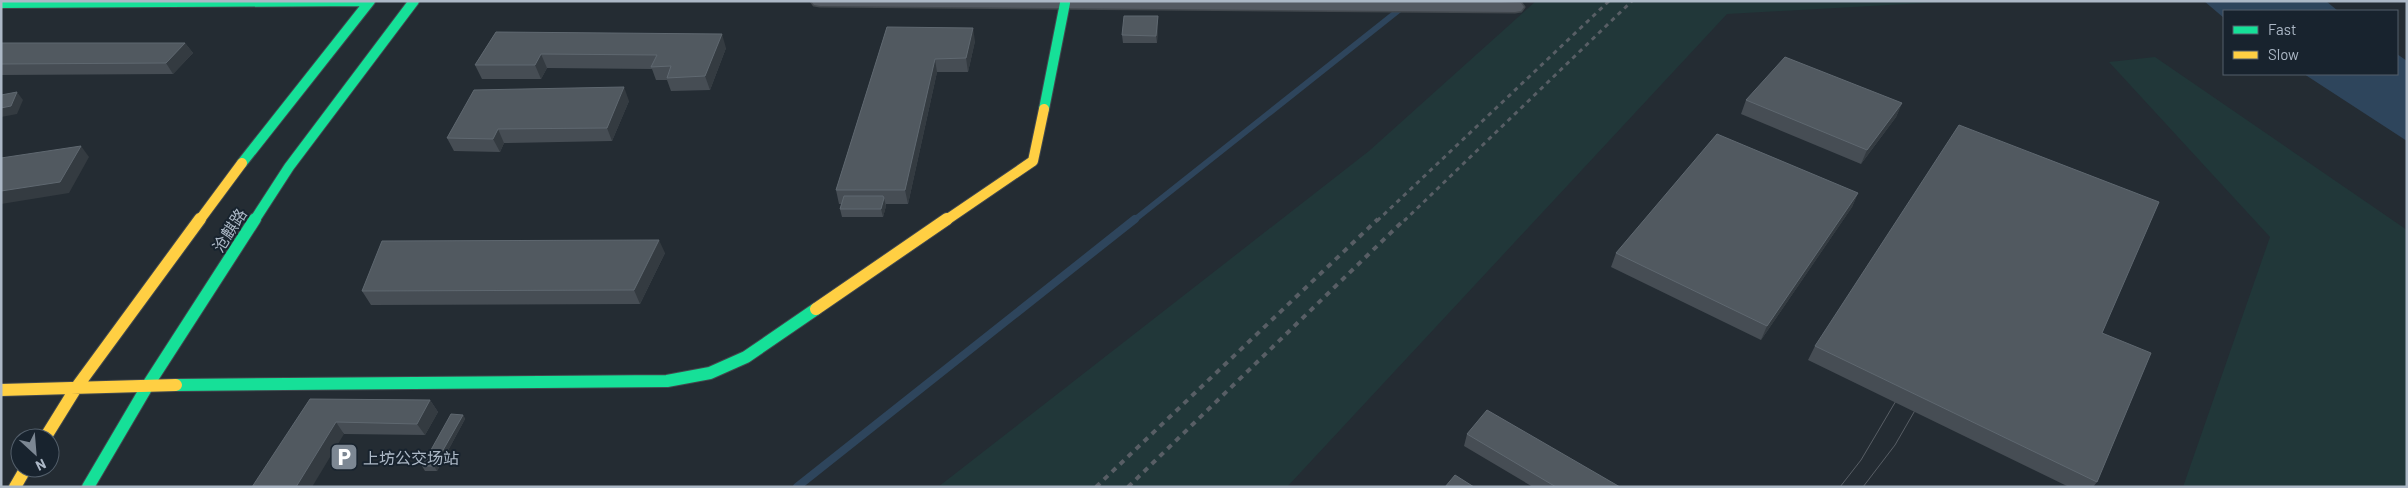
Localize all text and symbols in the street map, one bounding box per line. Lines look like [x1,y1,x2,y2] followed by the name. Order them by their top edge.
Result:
[2223,10,2398,75] legend
[2268,20,2296,38] text: Fast
[2268,45,2299,63] text: Slow
[208,205,250,255] street label: 沧麒路
[10,428,60,478] north arrow
[329,442,359,472] parking icon: 上坊公交场站
[363,448,459,467] place label: 上坊公交场站
[33,455,49,475] text: N

